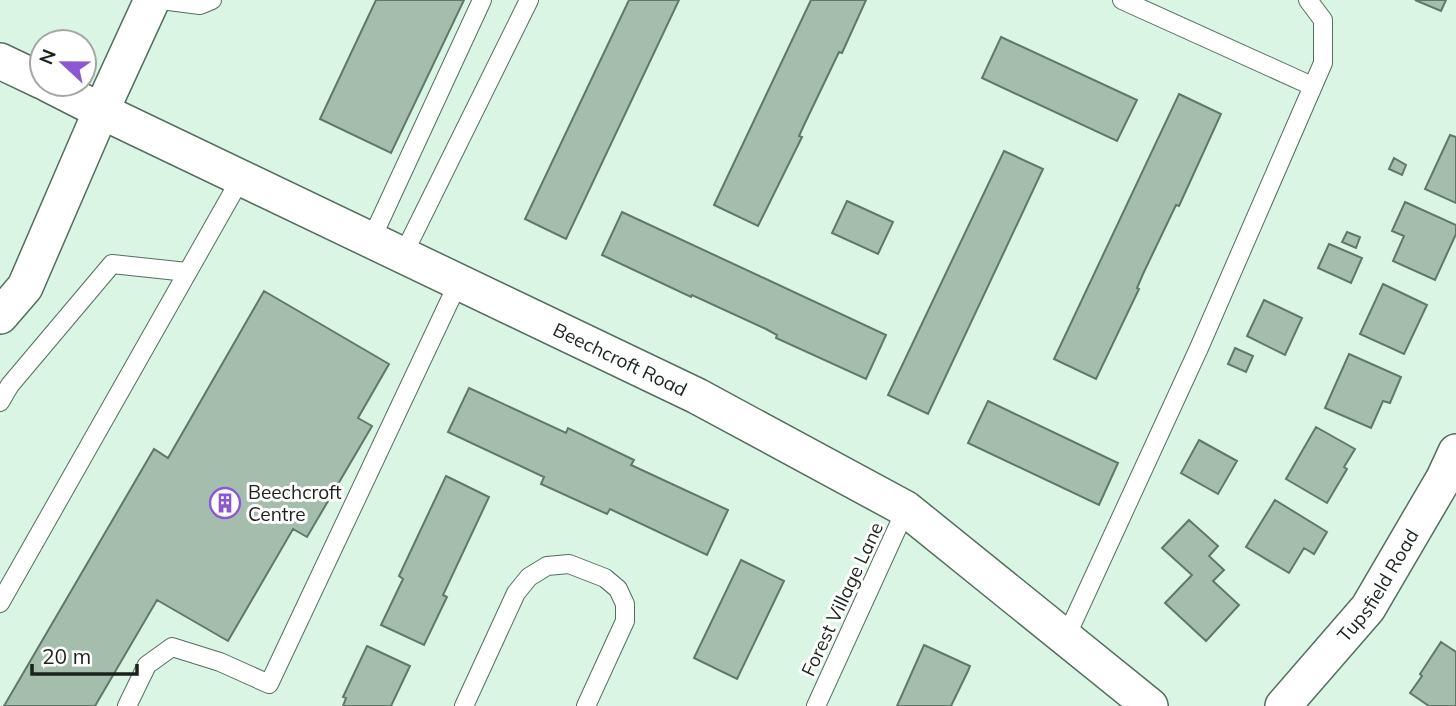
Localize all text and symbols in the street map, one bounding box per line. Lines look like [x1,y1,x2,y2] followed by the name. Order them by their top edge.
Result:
[28,28,98,98] north arrow
[33,45,61,68] text: N
[549,317,691,401] street label: Beechcroft Road
[248,480,342,526] place label: Beechcroft Centre
[208,486,242,520] building icon: Beechcroft Centre
[796,518,888,680] street label: Forest Village Lane
[1332,525,1424,647] street label: Tupsfield Road
[32,632,136,676] scale bar
[42,643,91,669] text: 20 m

